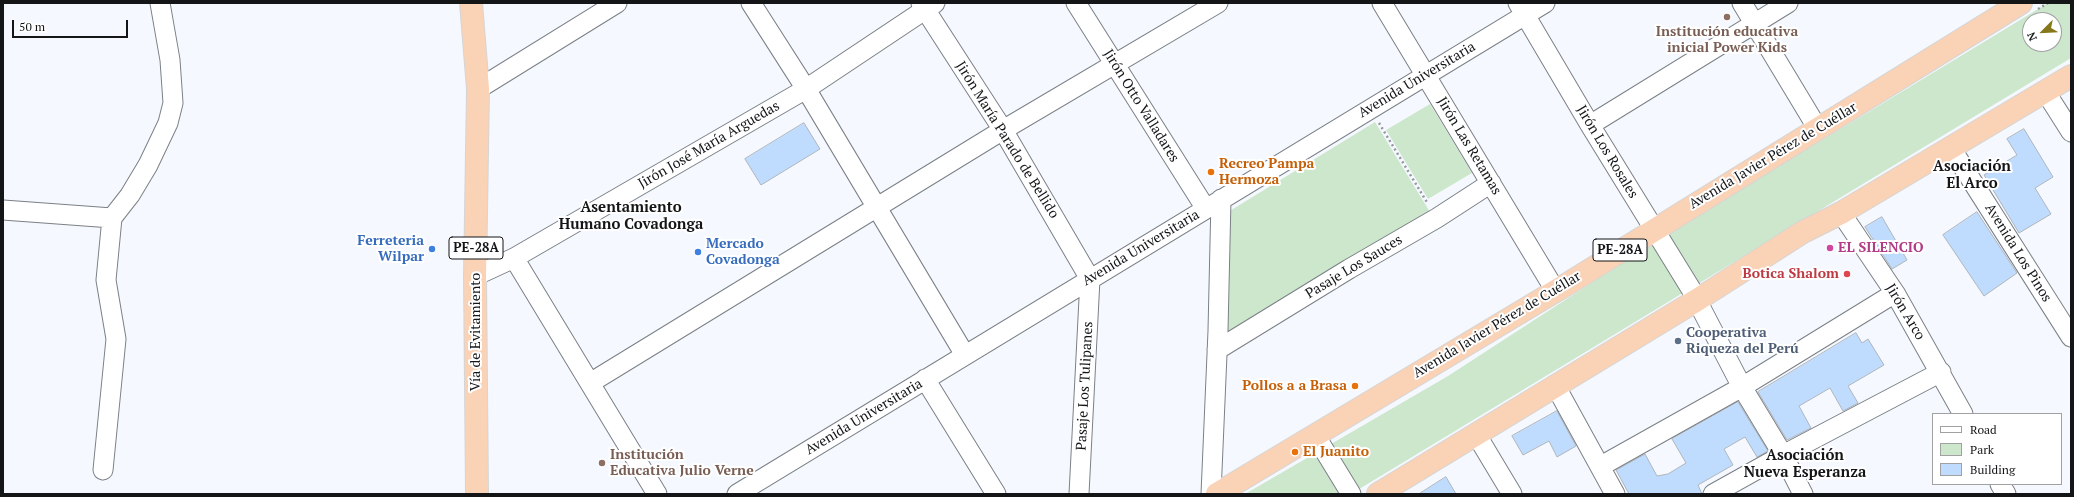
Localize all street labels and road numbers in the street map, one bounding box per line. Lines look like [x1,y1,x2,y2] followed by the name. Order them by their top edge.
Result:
[1355,38,1479,122] street label: Avenida Universitaria
[1099,46,1183,166] street label: Jirón Otto Valladares
[952,58,1062,222] street label: Jirón María Parado de Bellido
[1433,94,1505,198] street label: Jirón Las Retamas
[635,98,783,192] street label: Jirón José María Arguedas
[1686,99,1860,213] street label: Avenida Javier Pérez de Cuéllar
[1573,102,1641,202] street label: Jirón Los Rosales
[1981,201,2055,305] street label: Avenida Los Pinos
[1079,206,1203,290] street label: Avenida Universitaria
[1303,232,1405,302] street label: Pasaje Los Sauces
[449,237,503,259] road number: PE-28A
[1593,239,1647,261] road number: PE-28A
[1410,268,1584,382] street label: Avenida Javier Pérez de Cuéllar
[468,273,484,391] street label: Vía de Evitamiento
[1882,281,1928,343] street label: Jirón Arco
[1073,321,1097,451] street label: Pasaje Los Tulipanes
[802,375,926,459] street label: Avenida Universitaria

